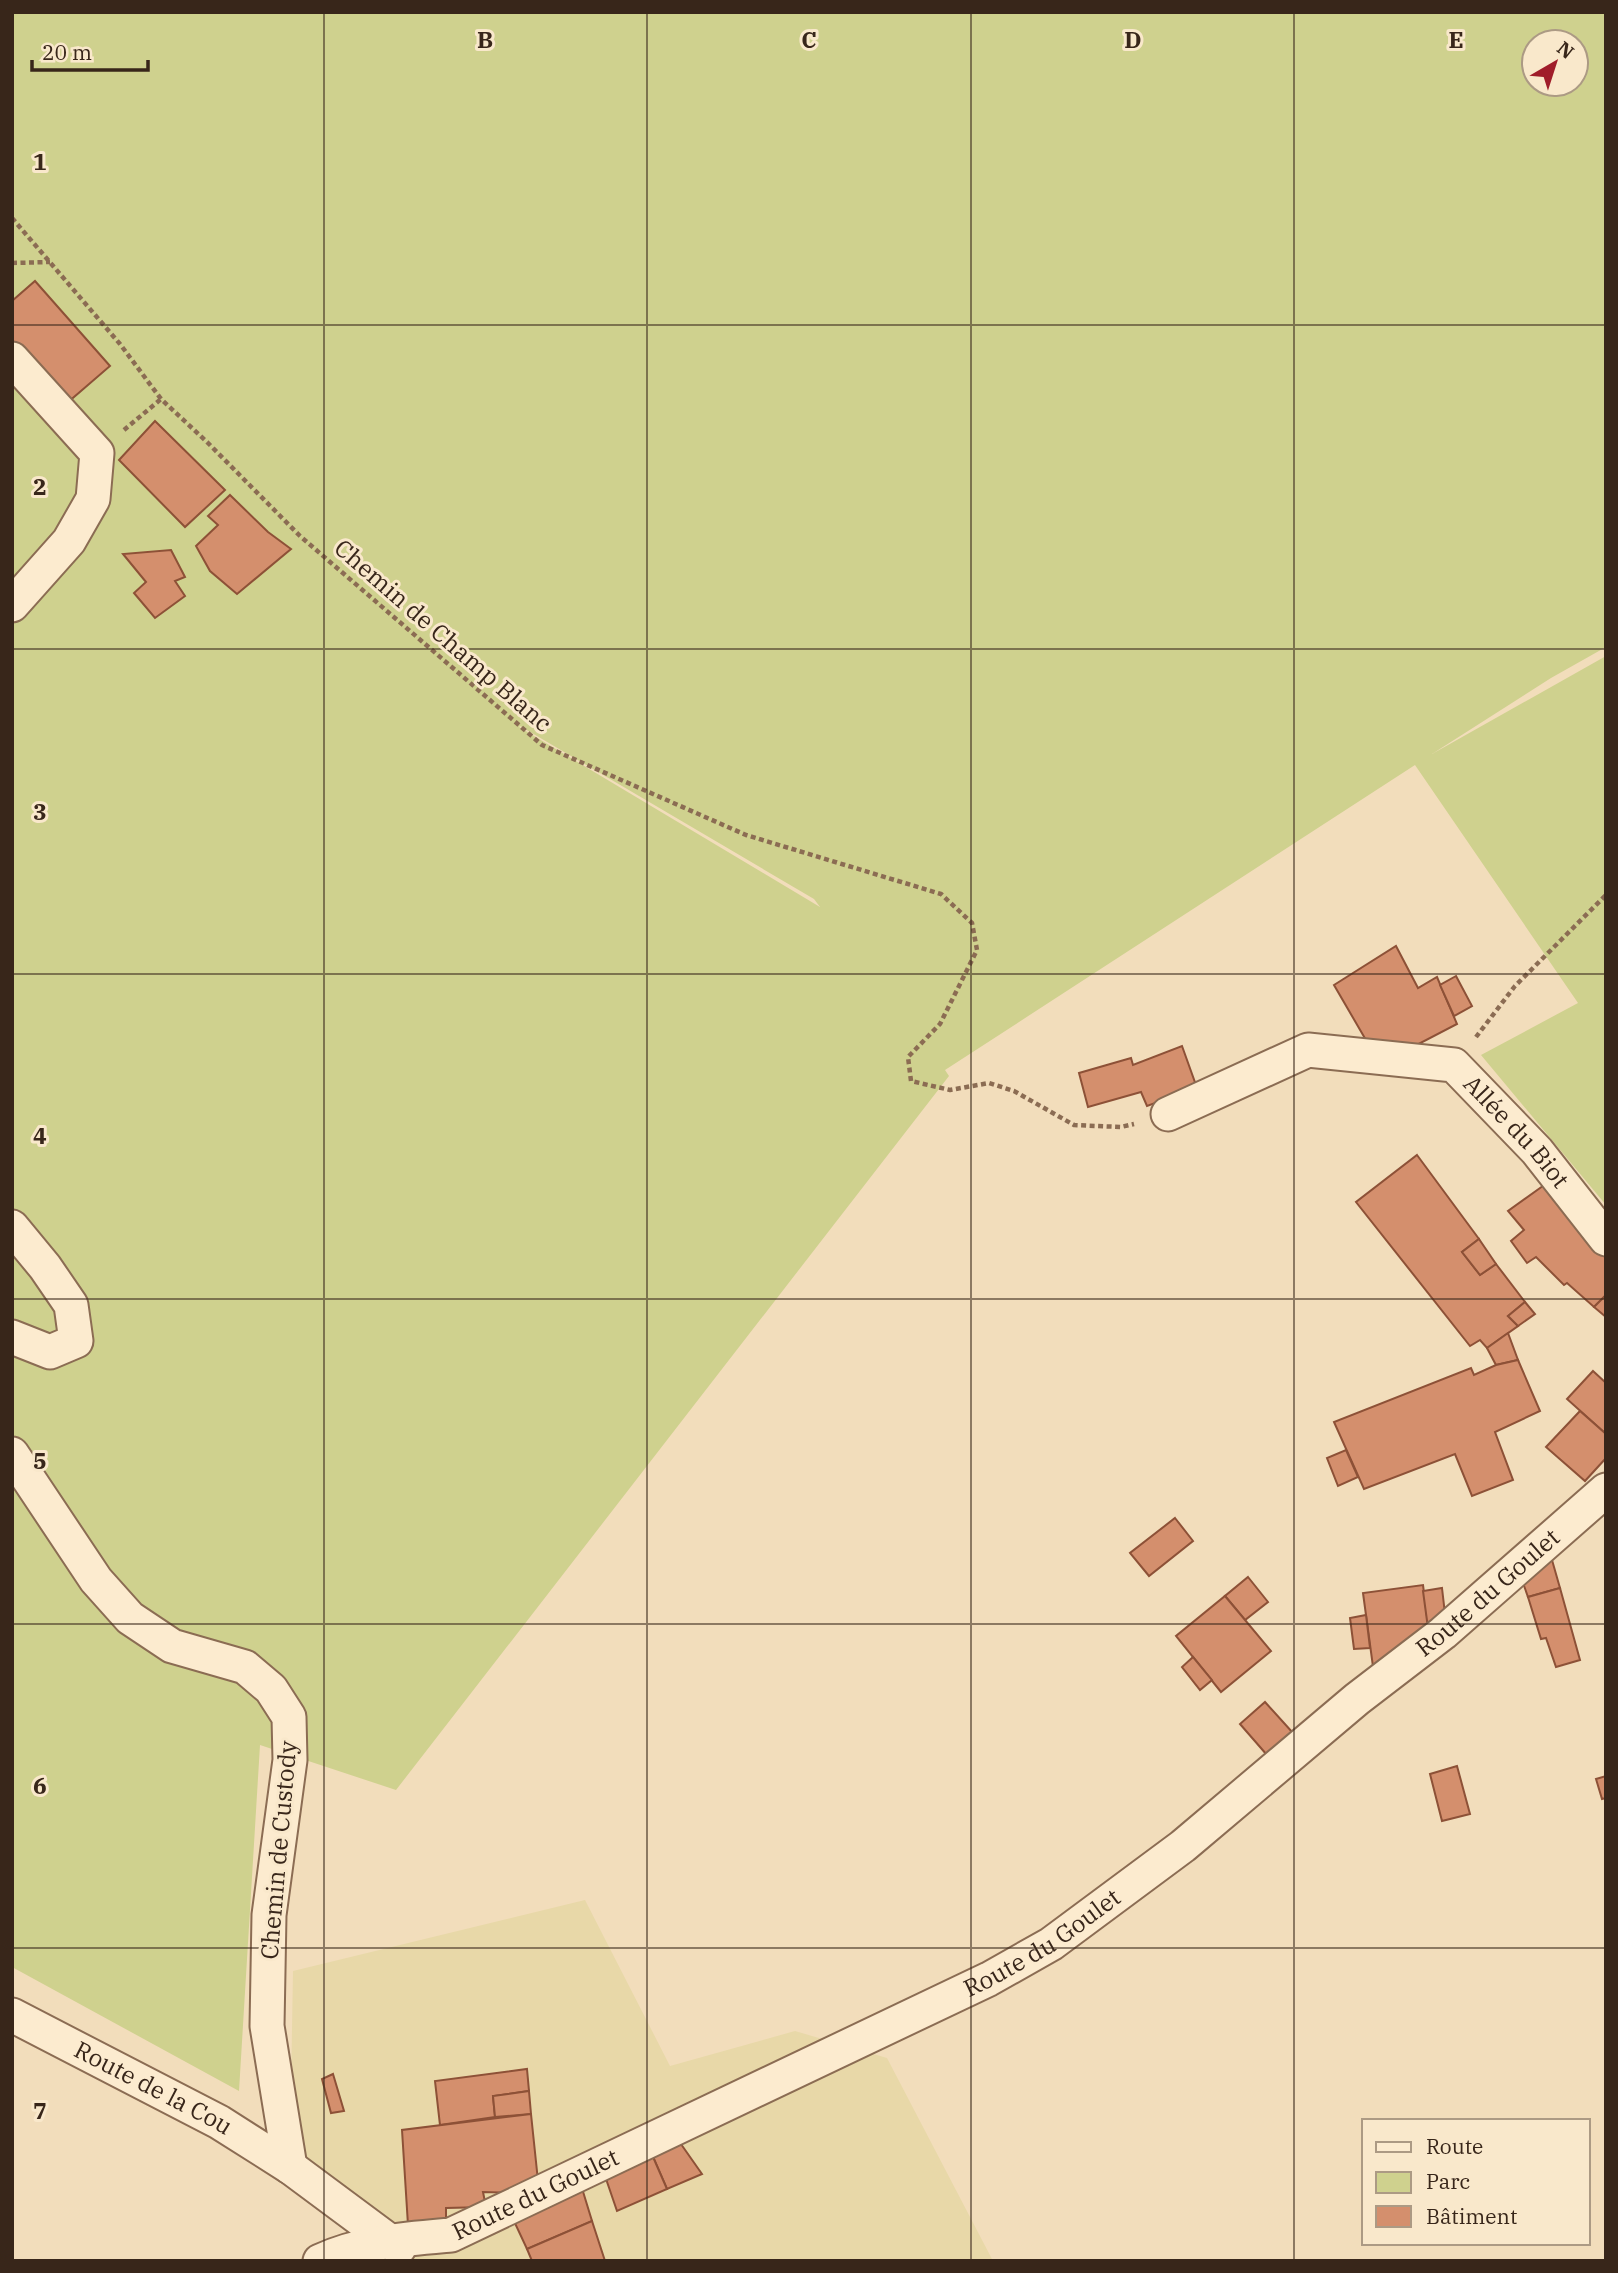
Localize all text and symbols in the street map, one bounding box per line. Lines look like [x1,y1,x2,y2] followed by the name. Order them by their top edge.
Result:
[477,24,493,54] text: B
[801,24,817,54] text: C
[1124,24,1142,54] text: D
[1448,24,1464,54] text: E
[32,28,147,72] scale bar
[1520,28,1590,98] north arrow
[1552,36,1579,64] text: N
[42,38,92,66] text: 20 m
[33,146,47,176] text: 1
[33,471,47,501] text: 2
[328,532,559,739] street label: Chemin de Champ Blanc
[33,796,47,826] text: 3
[1457,1068,1577,1194] street label: Allée du Biot
[33,1120,47,1150] text: 4
[33,1445,47,1475] text: 5
[1409,1521,1566,1663] street label: Route du Goulet
[253,1739,304,1961] street label: Chemin de Custody
[33,1770,47,1800] text: 6
[958,1881,1127,2004] street label: Route du Goulet
[69,2033,239,2142] street label: Route de la Cou
[33,2095,47,2125] text: 7
[1362,2119,1590,2245] legend
[1426,2132,1483,2160] text: Route
[447,2141,624,2247] street label: Route du Goulet
[1426,2167,1470,2195] text: Parc
[1426,2202,1517,2230] text: Bâtiment

